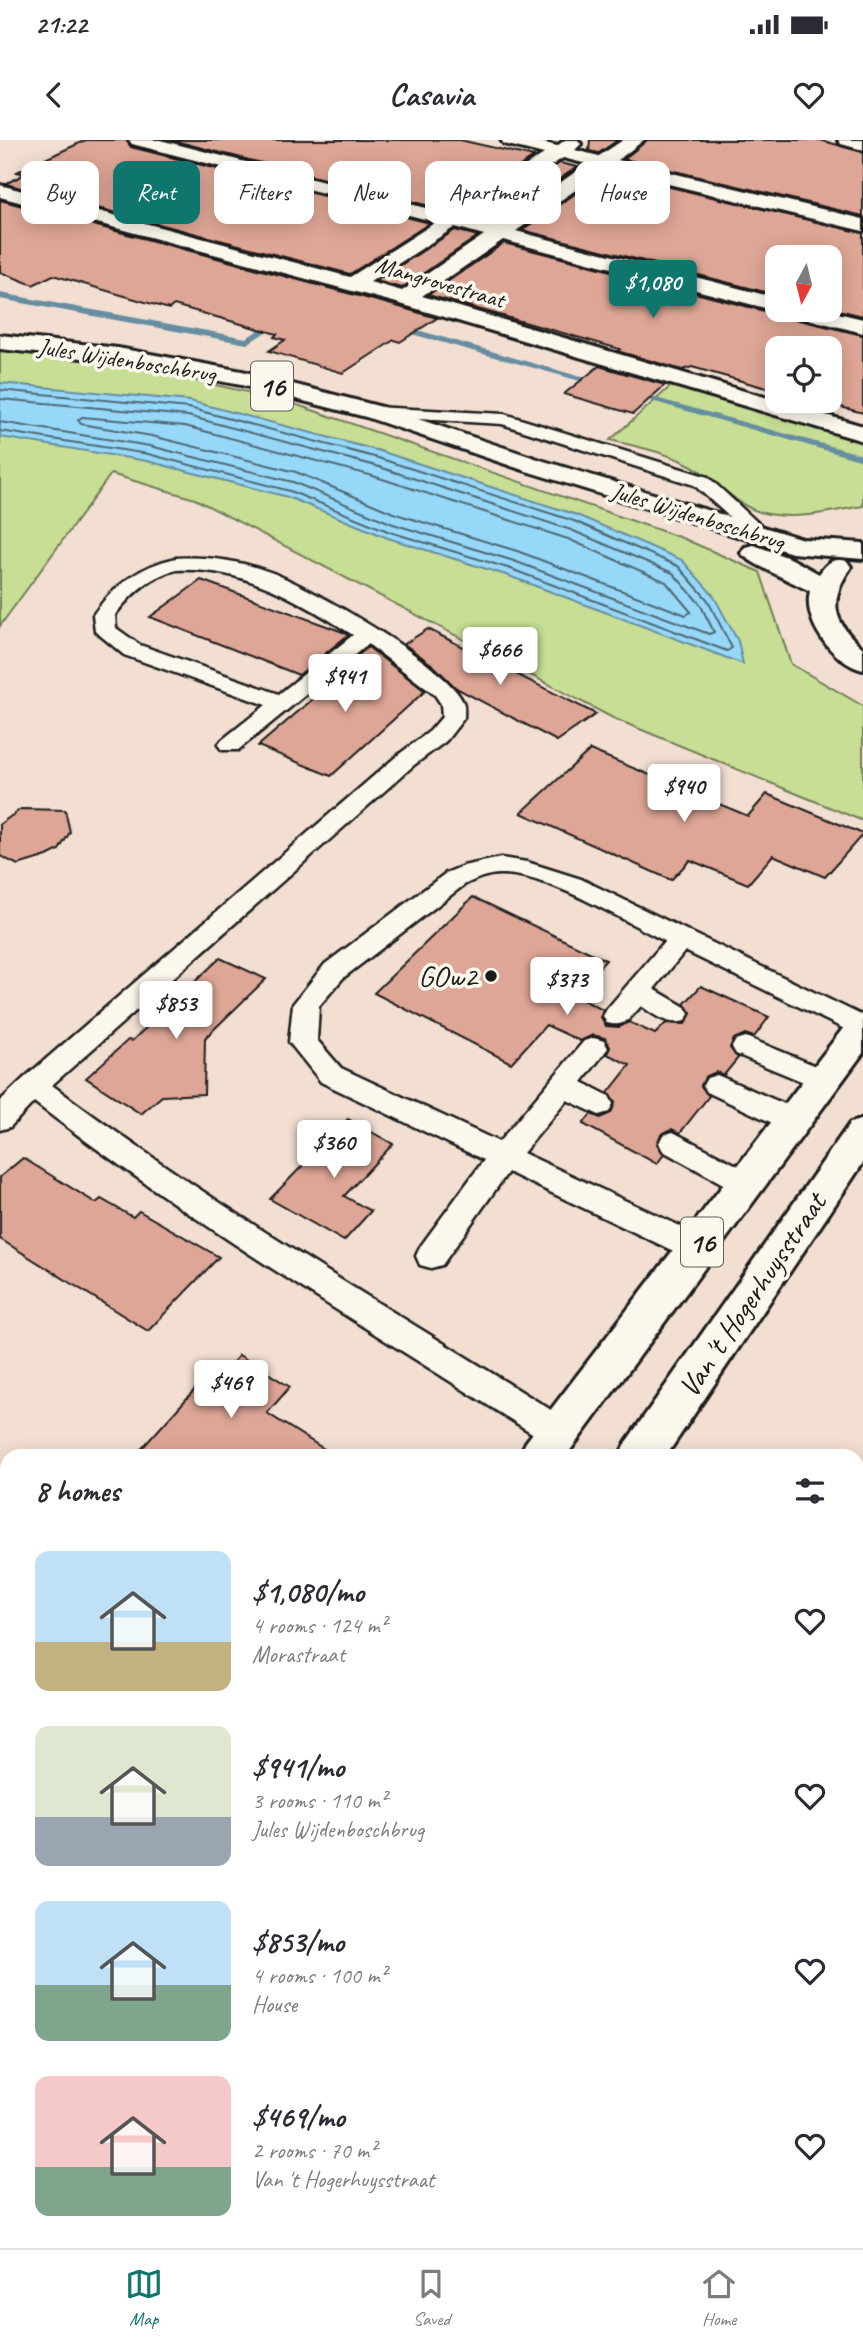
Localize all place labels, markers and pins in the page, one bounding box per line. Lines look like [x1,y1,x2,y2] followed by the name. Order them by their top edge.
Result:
[596,260,710,320] pin: $1,080
[459,628,541,687] pin: $666
[304,654,386,714] pin: $941
[643,764,725,824] pin: $940
[418,957,479,995] place label: GOw2
[526,958,608,1017] pin: $373
[483,968,499,984] marker: GOw2
[135,982,217,1041] pin: $853
[293,1121,375,1180] pin: $360
[190,1360,272,1420] pin: $469

